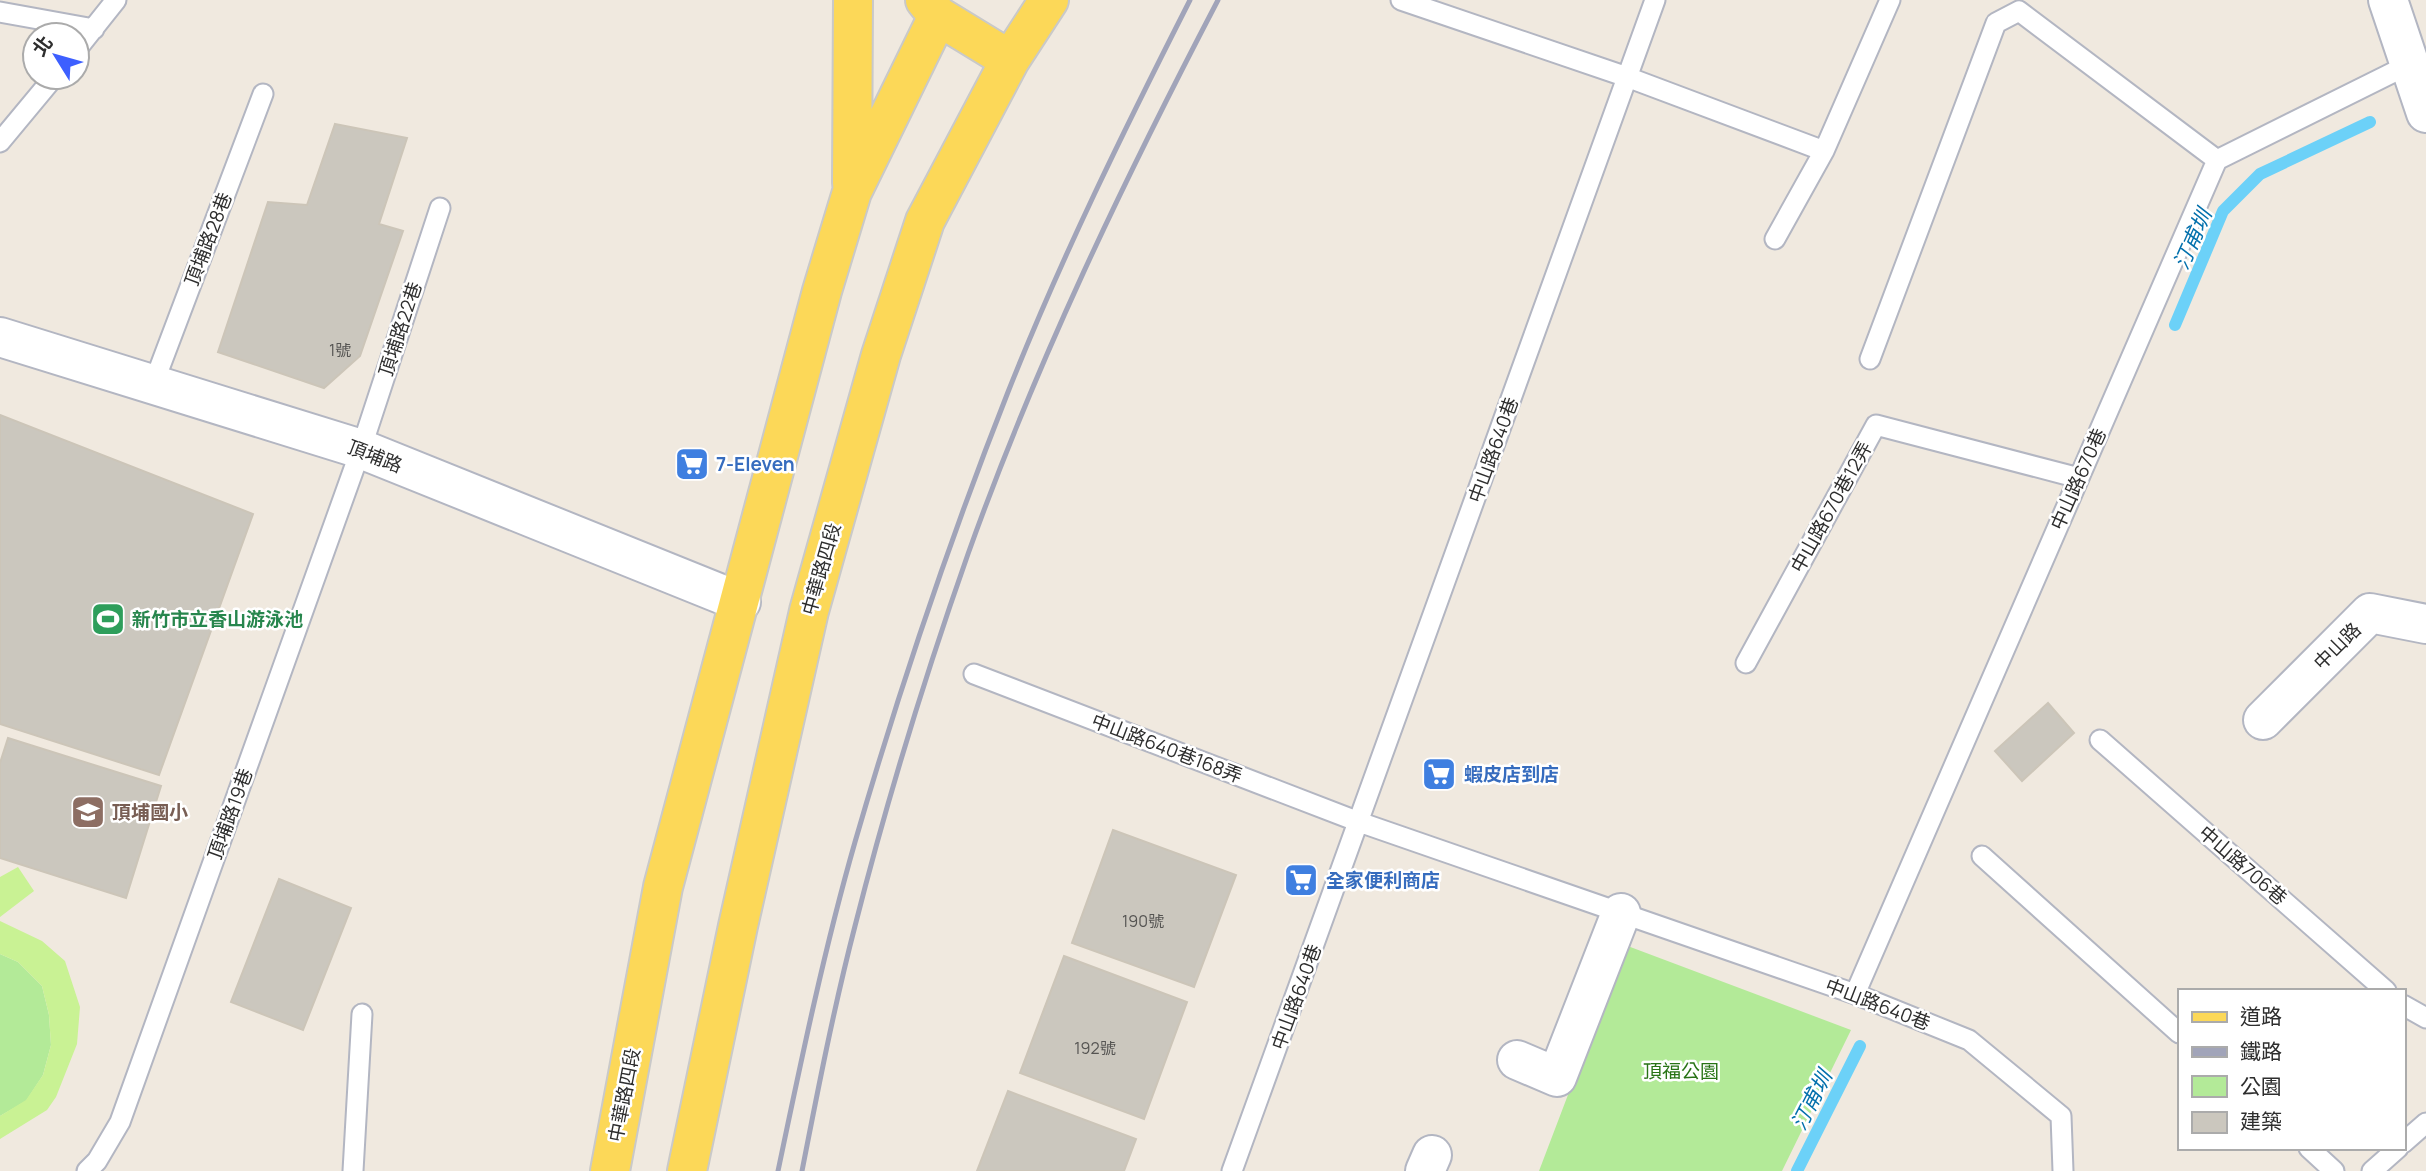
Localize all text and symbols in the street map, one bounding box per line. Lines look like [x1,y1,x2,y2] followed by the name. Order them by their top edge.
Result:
[21,21,91,91] north arrow
[26,30,59,61] text: 北
[178,189,238,289] street label: 頂埔路28巷
[2166,202,2219,273] water label: 汀甫圳
[373,279,427,379] street label: 頂埔路22巷
[329,339,351,361] house number: 1號
[1462,394,1524,506] street label: 中山路640巷
[2044,424,2112,534] street label: 中山路670巷
[344,434,406,478] street label: 頂埔路
[1784,437,1878,577] street label: 中山路670巷12弄
[673,445,711,483] supermarket icon: 7-Eleven
[716,451,795,477] place label: 7-Eleven
[795,520,847,618] street label: 中華路四段
[89,600,127,638] sports icon: 新竹市立香山游泳池
[132,606,303,632] place label: 新竹市立香山游泳池
[2308,617,2366,675] street label: 中山路
[1088,707,1246,789] street label: 中山路640巷168弄
[1420,755,1458,793] supermarket icon: 蝦皮店到店
[1464,761,1559,787] place label: 蝦皮店到店
[202,765,258,863] street label: 頂埔路19巷
[69,793,107,831] school or university icon: 頂埔國小
[112,799,188,825] place label: 頂埔國小
[2193,819,2293,911] street label: 中山路706巷
[1282,861,1320,899] supermarket icon: 全家便利商店
[1326,867,1440,893] place label: 全家便利商店
[1122,910,1164,932] house number: 190號
[1265,941,1327,1053] street label: 中山路640巷
[1822,972,1934,1036] street label: 中山路640巷
[2178,989,2405,1150] legend
[2240,1002,2282,1030] text: 道路
[1074,1037,1116,1059] house number: 192號
[2240,1037,2282,1065] text: 鐵路
[602,1046,646,1144] street label: 中華路四段
[1643,1058,1719,1084] park label: 頂福公園
[1784,1063,1839,1134] water label: 汀甫圳
[2240,1072,2282,1100] text: 公園
[2240,1107,2282,1135] text: 建築

